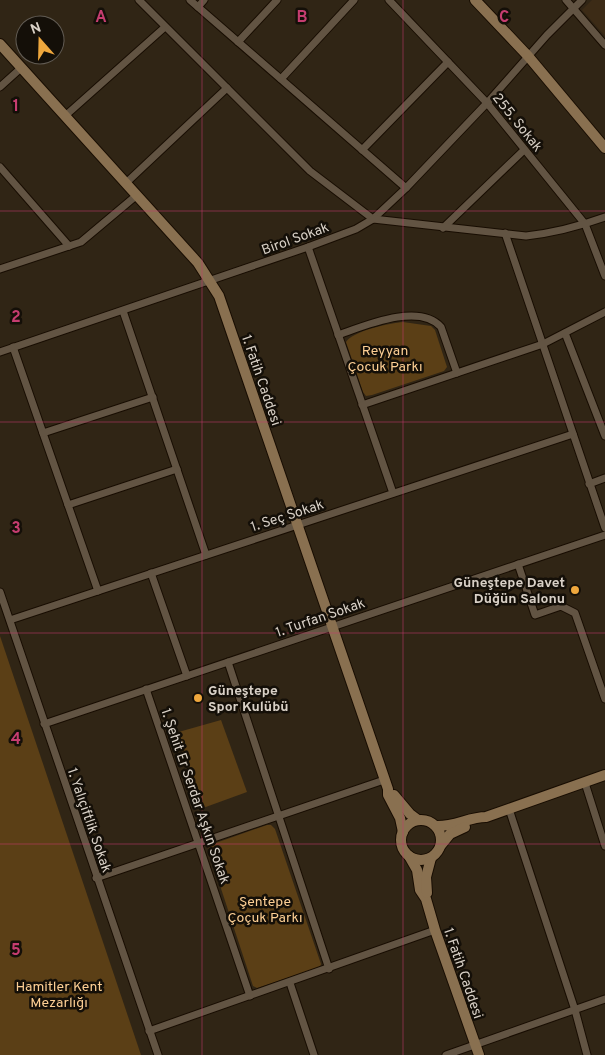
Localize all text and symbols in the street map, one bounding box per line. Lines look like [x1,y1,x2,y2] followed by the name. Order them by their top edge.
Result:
[95,8,107,28] text: A
[296,8,308,28] text: B
[499,8,509,28] text: C
[15,15,65,65] north arrow
[28,19,44,39] text: N
[488,90,546,156] street label: 255. Sokak
[13,97,19,117] text: 1
[260,219,332,259] street label: Birol Sokak
[11,308,21,328] text: 2
[237,333,284,428] street label: 1. Fatih Caddesi
[347,343,423,376] park label: Reyyan Çocuk Parkı
[249,497,326,536] street label: 1. Seç Sokak
[11,519,21,539] text: 3
[453,575,565,608] place label: Güneştepe Davet Düğün Salonu
[569,584,581,596] marker: Güneştepe Davet Düğün Salonu
[274,595,367,642] street label: 1. Turfan Sokak
[208,683,289,716] place label: Güneştepe Spor Kulübü
[192,692,204,704] marker: Güneştepe Spor Kulübü
[156,706,233,887] street label: 1. Şehit Er Serdar Aşkın Sokak
[11,730,21,750] text: 4
[63,766,114,875] street label: 1. Yalıçiftlik Sokak
[227,894,303,927] park label: Şentepe Çoçuk Parkı
[439,926,486,1021] street label: 1. Fatih Caddesi
[11,941,21,961] text: 5
[16,979,102,1012] park label: Hamitler Kent Mezarlığı

